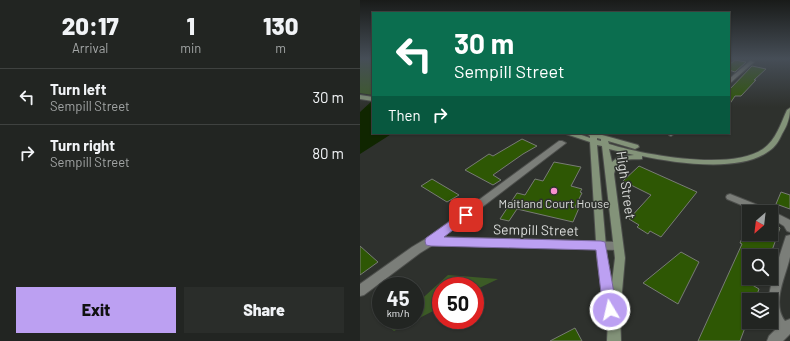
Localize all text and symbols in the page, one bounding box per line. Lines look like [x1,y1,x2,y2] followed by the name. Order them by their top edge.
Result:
[62,11,119,40] text: 20:17
[186,11,195,40] text: 1
[263,11,298,40] text: 130
[454,26,514,60] text: 30 m
[388,28,440,80] icon: left
[72,40,108,56] text: Arrival
[180,40,201,56] text: min
[275,40,286,56] text: m
[454,60,565,82] text: Sempill Street
[50,80,106,98] text: Turn left
[16,86,38,108] icon: left
[312,88,344,106] text: 30 m
[50,98,130,114] text: Sempill Street
[429,104,451,126] icon: right
[388,106,421,124] text: Then
[50,136,115,154] text: Turn right
[16,142,38,164] icon: right
[312,144,344,162] text: 80 m
[613,150,640,220] street label: High Street
[50,154,130,170] text: Sempill Street
[549,186,559,196] marker: Maitland Court House
[499,196,609,210] place label: Maitland Court House
[449,198,483,232] pin
[455,204,477,226] icon: arrive
[742,205,778,241] north arrow
[742,205,778,329] map controls
[493,220,579,239] street label: Sempill Street
[742,249,778,285] button: search
[432,277,484,329] speed limit sign: 50
[387,286,409,310] text: 45
[16,287,176,333] button: Exit
[184,287,344,333] button: Share
[589,289,631,331] position arrow
[742,293,778,329] button: layers
[387,307,409,319] text: km/h

